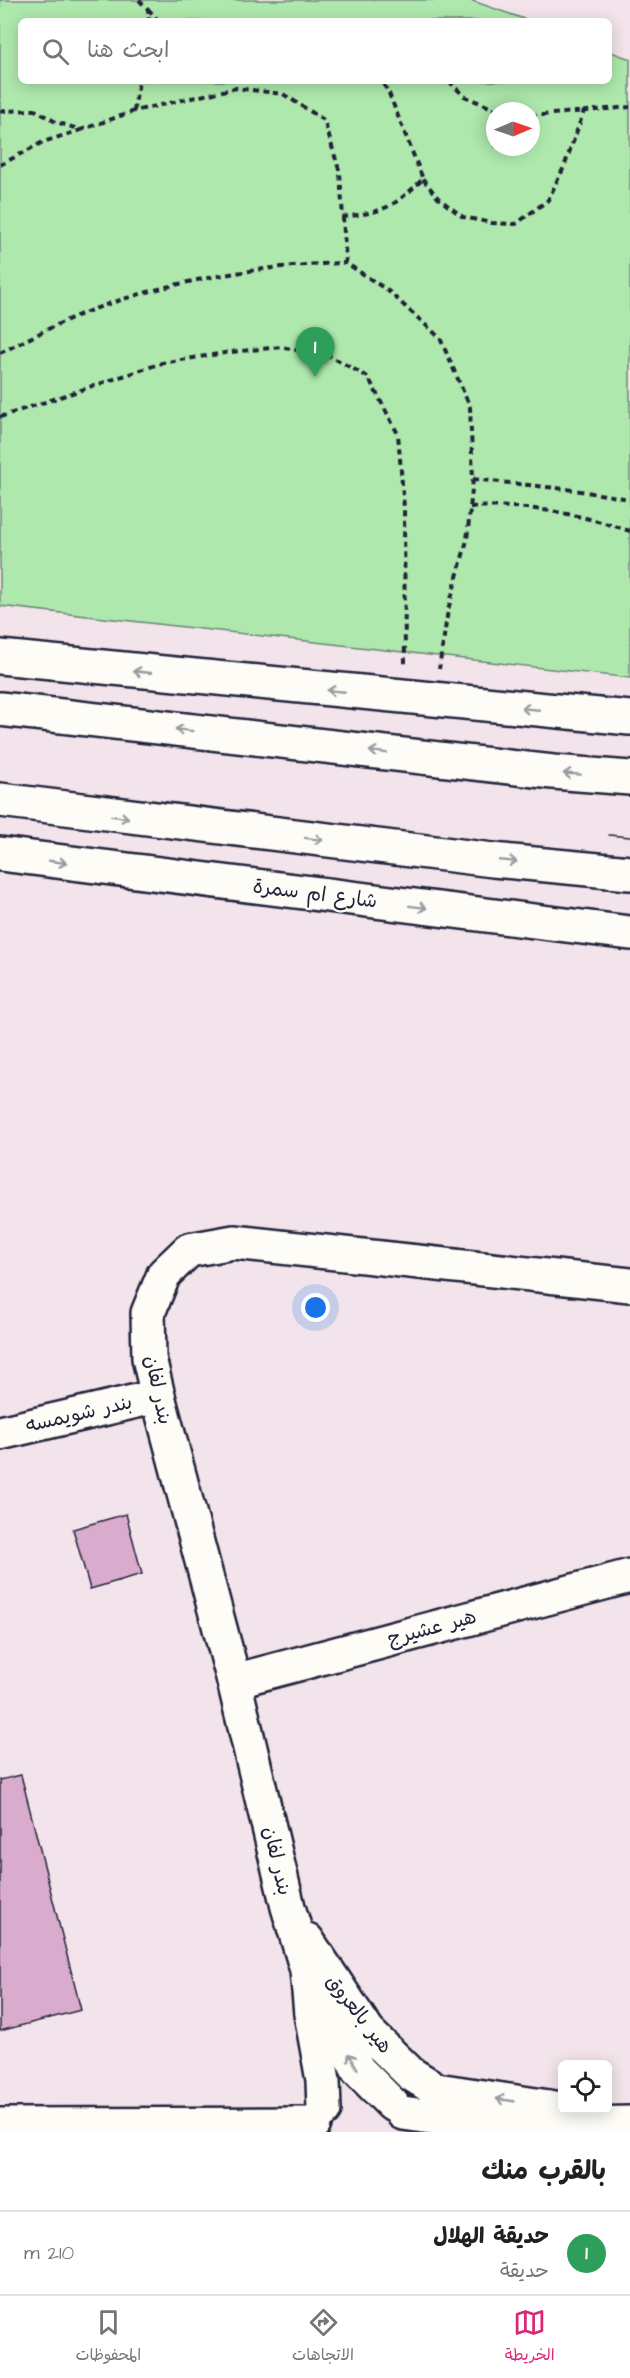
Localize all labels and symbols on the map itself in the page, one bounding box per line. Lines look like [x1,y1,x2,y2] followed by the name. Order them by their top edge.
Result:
[486,102,540,156] north arrow
[296,328,334,377] pin: 1
[132,666,152,677] one-way arrow
[326,685,346,696] one-way arrow
[520,703,540,714] one-way arrow
[175,724,195,735] one-way arrow
[368,746,388,757] one-way arrow
[562,768,582,779] one-way arrow
[110,812,130,823] one-way arrow
[304,834,324,845] one-way arrow
[497,856,517,867] one-way arrow
[47,857,67,868] one-way arrow
[251,872,379,916] street label: شارع ام سمرة
[408,902,428,913] one-way arrow
[301,1293,330,1322] your location
[137,1353,179,1427] street label: بندر لفان
[23,1388,135,1440] street label: بندر شويمسه
[384,1603,480,1653] street label: هير عشيرج
[255,1824,299,1898] street label: بندر لفان
[319,1968,399,2060] street label: هير بالعروق
[347,2053,359,2070] one-way arrow
[495,2095,515,2106] one-way arrow

